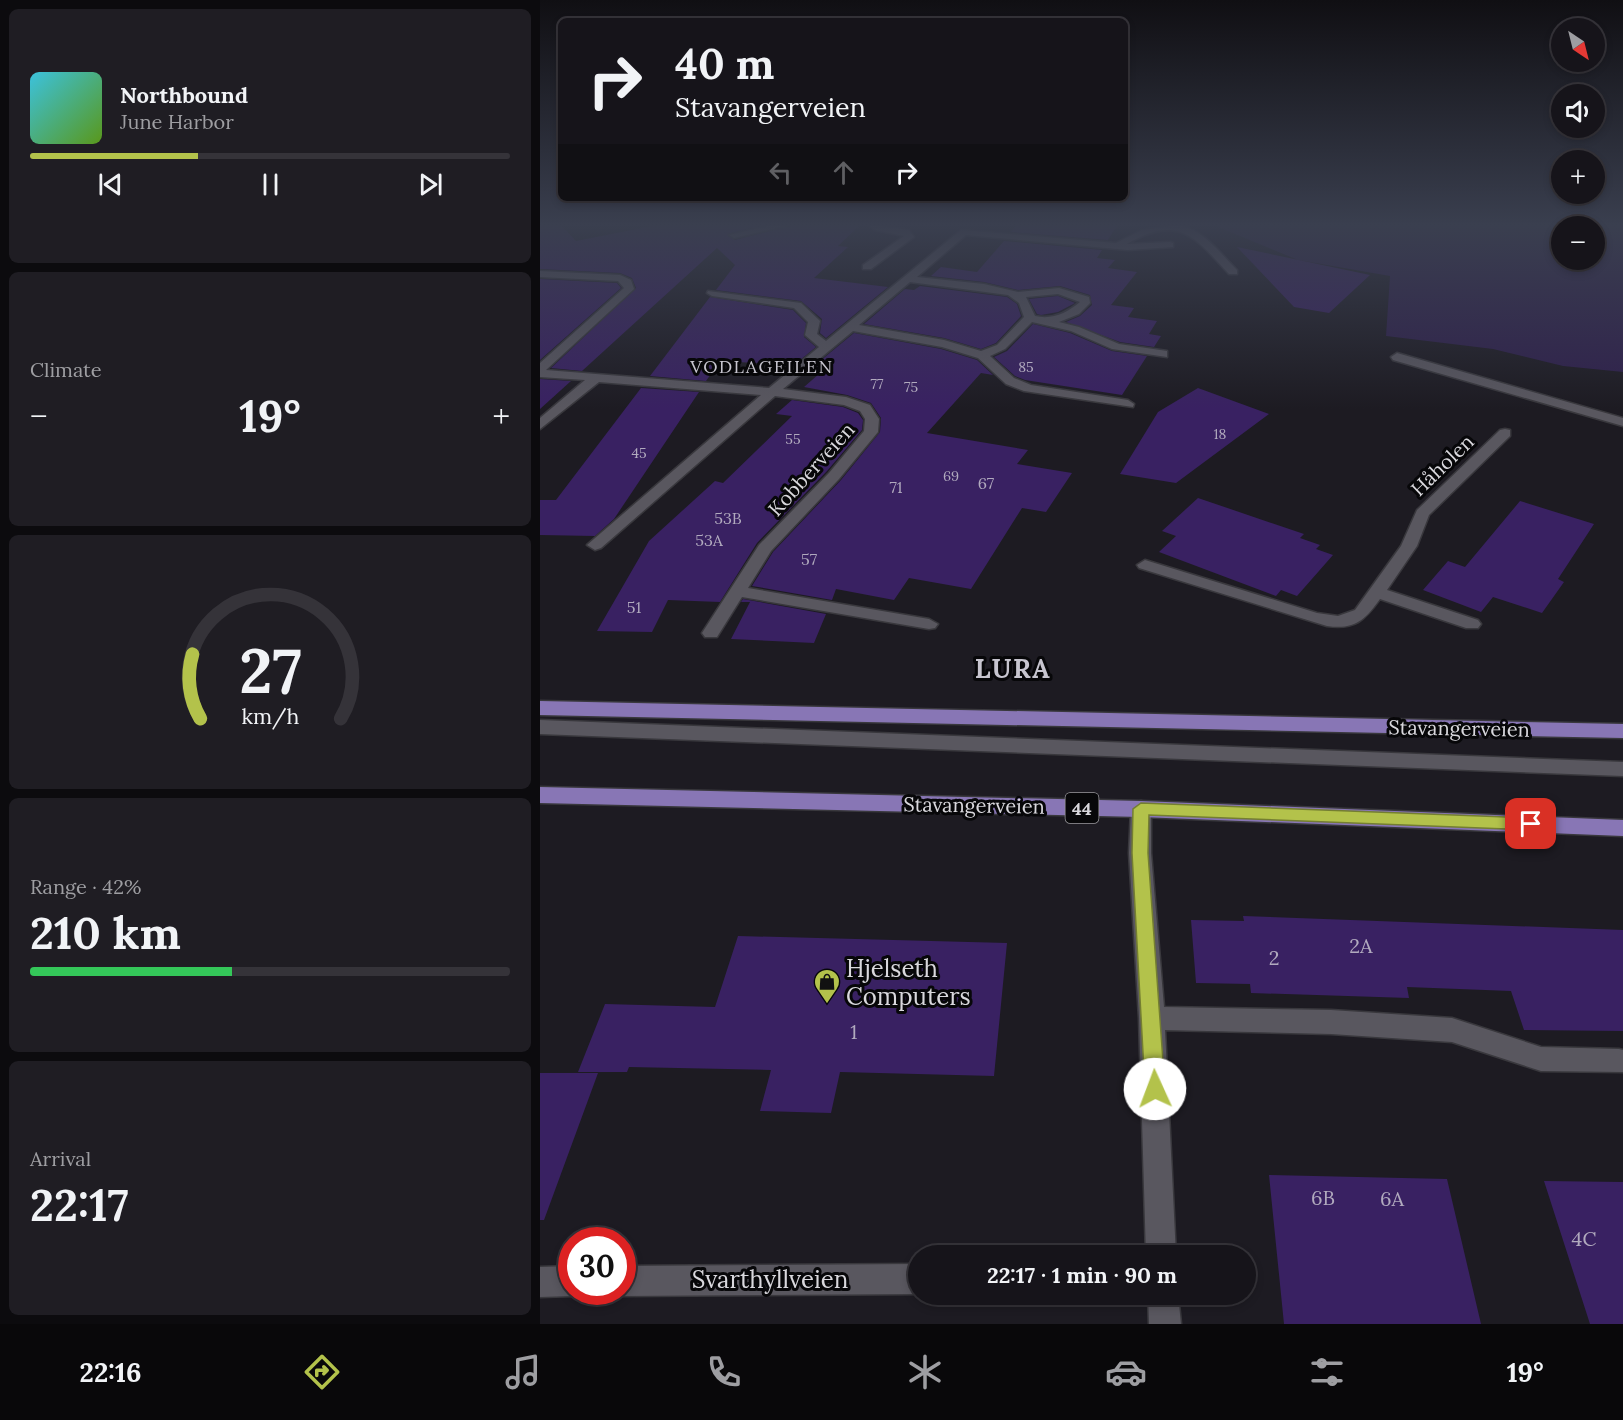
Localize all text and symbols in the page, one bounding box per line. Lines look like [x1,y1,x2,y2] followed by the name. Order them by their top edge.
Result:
[1551,18,1605,72] north arrow
[1551,18,1605,270] map controls
[675,37,774,91] text: 40 m
[576,42,654,120] icon: right
[120,81,248,109] text: Northbound
[1551,84,1605,138] button: sound
[675,90,866,124] text: Stavangerveien
[120,109,234,134] text: June Harbor
[1551,150,1605,204] button: +
[764,156,797,189] icon: left
[827,156,860,189] icon: ahead
[890,156,923,189] icon: right
[94,168,127,201] icon: previous
[254,168,287,201] icon: pause
[414,168,447,201] icon: next
[1551,216,1605,270] button: −
[689,355,834,378] district label: VODLAGEILEN
[30,357,102,382] text: Climate
[1018,358,1034,376] house number: 85
[871,375,884,393] house number: 77
[904,378,918,396] house number: 75
[239,387,301,444] text: 19°
[30,395,48,437] text: −
[492,395,510,437] text: +
[762,417,860,521] street label: Kobberveien
[1214,425,1227,443] house number: 18
[1405,429,1479,501] street label: Håholen
[785,430,801,448] house number: 55
[631,444,647,462] house number: 45
[943,467,959,485] house number: 69
[978,473,995,493] house number: 67
[889,477,903,497] house number: 71
[714,508,742,528] house number: 53B
[695,530,724,550] house number: 53A
[801,549,818,569] house number: 57
[627,597,641,617] house number: 51
[239,630,301,710] text: 27
[975,652,1051,685] district label: LURA
[241,702,299,730] text: km/h
[1388,714,1530,742] street label: Stavangerveien
[903,791,1045,819] street label: Stavangerveien
[1066,793,1098,823] road number: 44
[1505,798,1556,849] pin
[1514,807,1547,840] icon: arrive
[30,874,141,899] text: Range · 42%
[30,904,181,961] text: 210 km
[1349,933,1373,958] house number: 2A
[1269,945,1279,970] house number: 2
[846,953,971,1012] place label: Hjelseth Computers
[812,967,842,1005] shop icon: Hjelseth Computers
[850,1019,858,1044] house number: 1
[1123,1057,1187,1121] position arrow
[30,1146,91,1171] text: Arrival
[30,1176,129,1233] text: 22:17
[1311,1185,1335,1210] house number: 6B
[1380,1186,1405,1211] house number: 6A
[1572,1226,1596,1251] house number: 4C
[558,1227,636,1305] speed limit sign: 30
[987,1261,1177,1289] text: 22:17 · 1 min · 90 m
[692,1264,848,1295] street label: Svarthyllveien
[301,1351,343,1393] icon: directions
[502,1351,544,1393] icon: music
[703,1351,745,1393] icon: phone
[904,1351,946,1393] icon: climate
[1105,1351,1147,1393] icon: car
[1306,1351,1348,1393] icon: filters
[80,1355,142,1389] text: 22:16
[1507,1355,1543,1389] text: 19°

